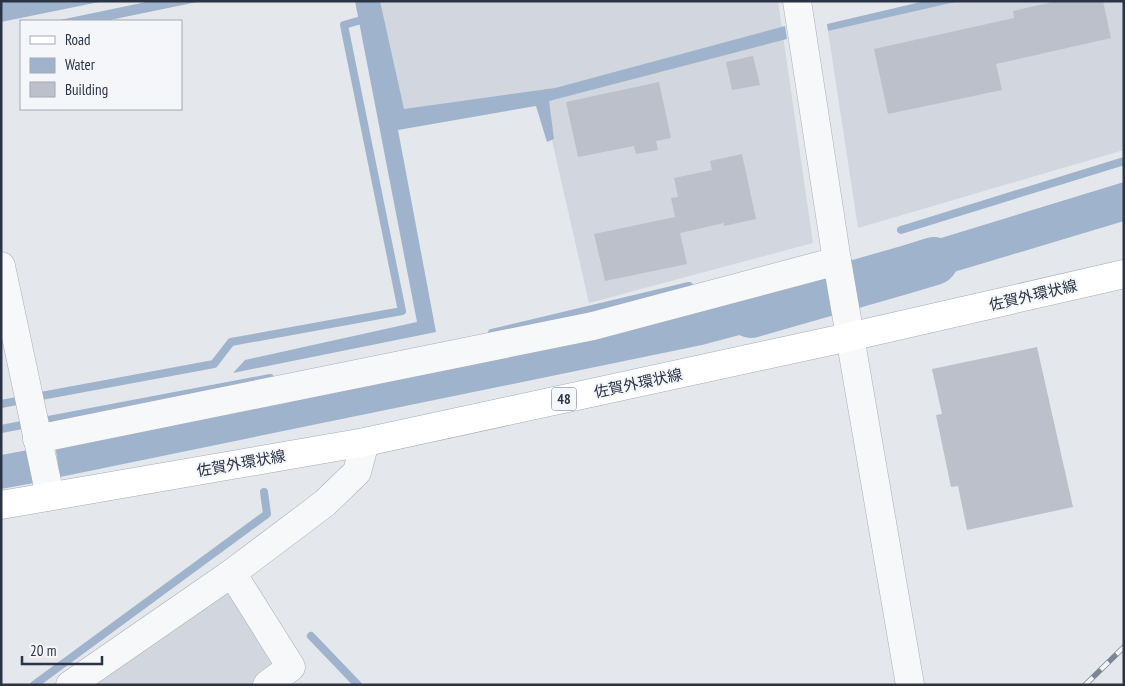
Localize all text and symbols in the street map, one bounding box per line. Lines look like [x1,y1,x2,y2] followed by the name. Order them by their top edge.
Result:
[20,20,182,110] legend
[65,30,91,49] text: Road
[65,55,96,74] text: Water
[65,80,108,99] text: Building
[987,276,1079,314] street label: 佐賀外環状線
[592,364,684,402] street label: 佐賀外環状線
[552,388,576,410] road number: 48
[195,446,287,480] street label: 佐賀外環状線
[22,634,102,666] scale bar
[30,641,56,660] text: 20 m

